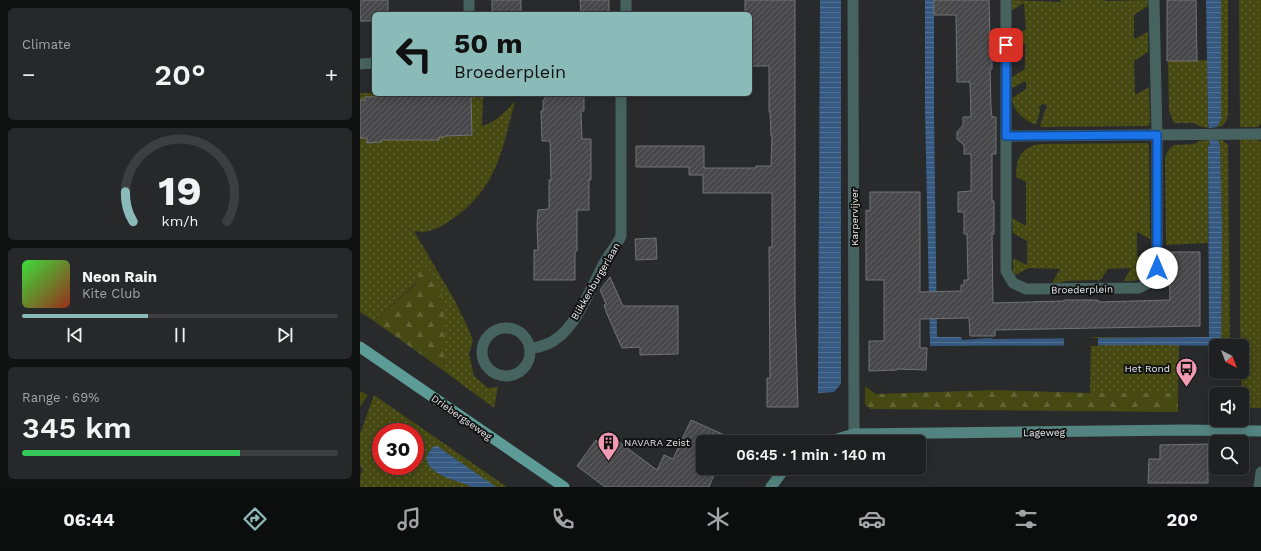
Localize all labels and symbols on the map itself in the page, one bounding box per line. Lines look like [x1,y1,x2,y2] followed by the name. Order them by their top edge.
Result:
[989,28,1023,62] pin
[849,188,860,246] street label: Karpervijver
[569,241,622,322] street label: Blikkenburgerlaan
[1136,247,1178,289] position arrow
[1051,283,1113,296] street label: Broederplein
[1209,339,1249,379] north arrow
[1173,355,1199,388] bus stop icon: Het Rond
[1125,363,1170,374] place label: Het Rond
[429,393,495,443] street label: Driebergseweg
[372,423,424,475] speed limit sign: 30
[1023,427,1066,438] street label: Lageweg
[596,429,622,462] building icon: NAVARA Zeist
[624,437,691,448] place label: NAVARA Zeist

